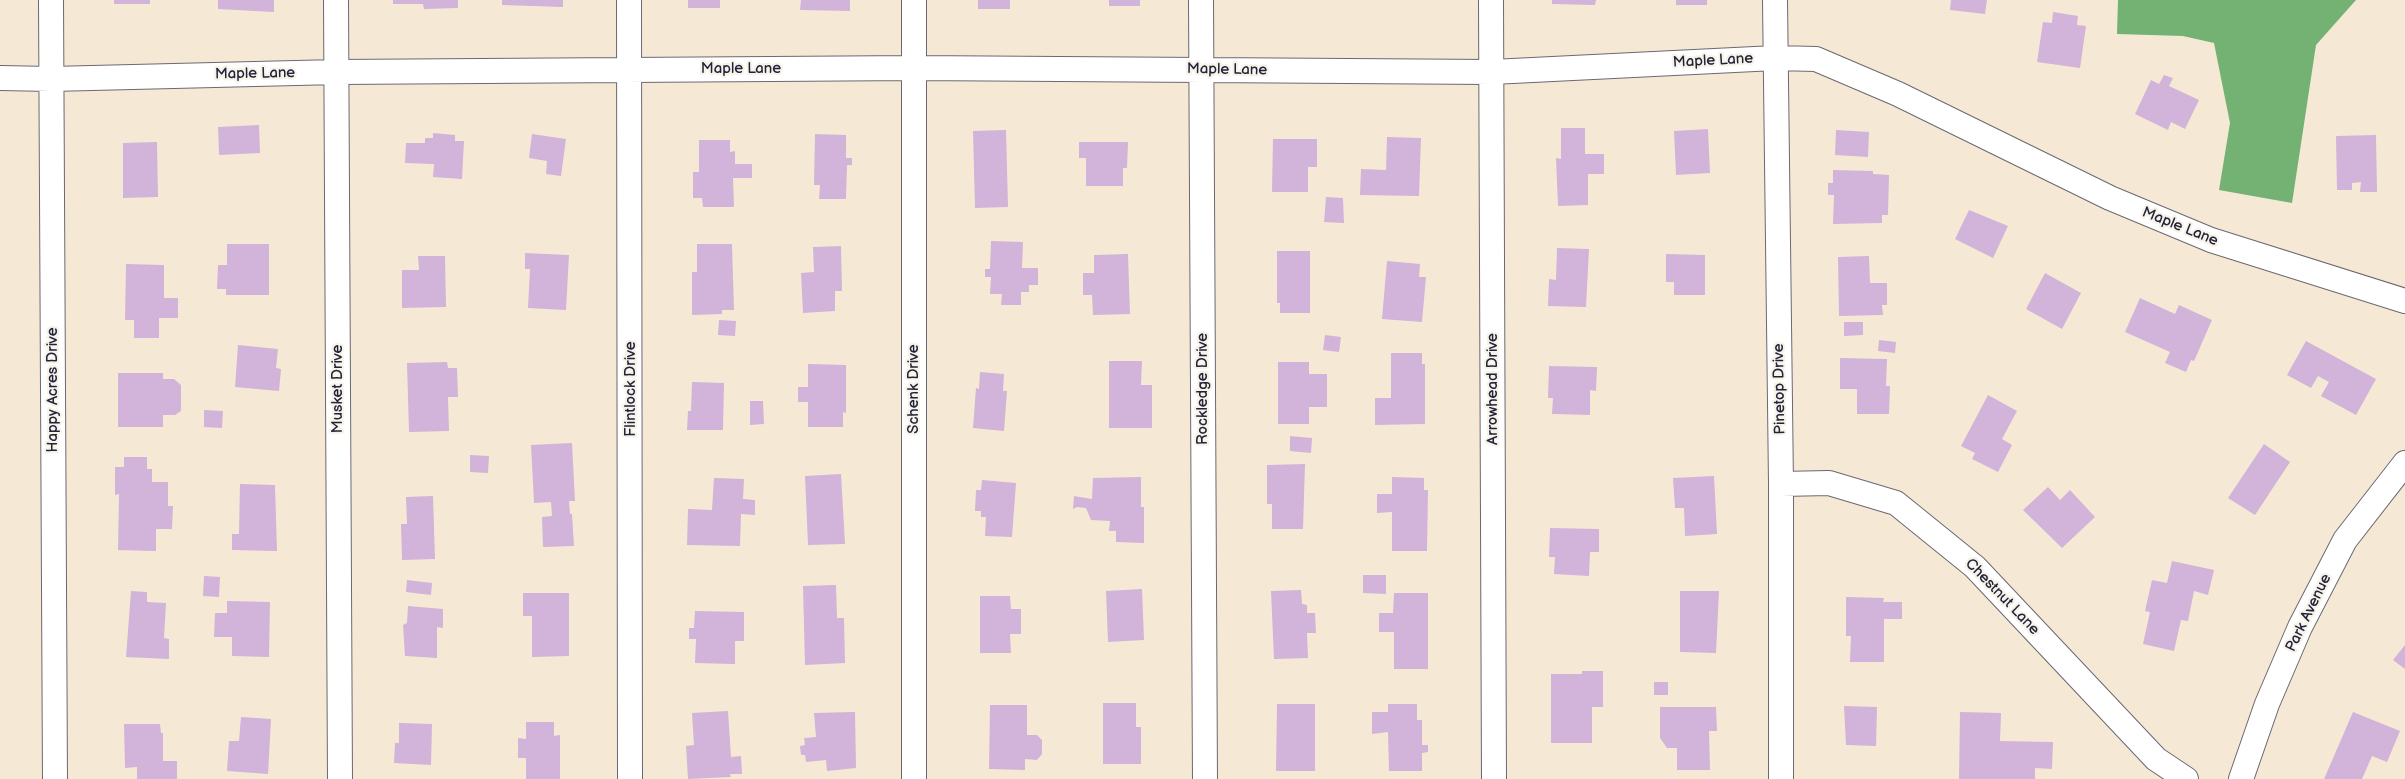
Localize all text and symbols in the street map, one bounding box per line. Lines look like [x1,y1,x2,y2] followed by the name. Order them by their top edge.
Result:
[1672,50,1754,72] street label: Maple Lane
[701,60,781,78] street label: Maple Lane
[1187,60,1267,80] street label: Maple Lane
[215,64,295,84] street label: Maple Lane
[2139,204,2221,250] street label: Maple Lane
[44,327,62,453] street label: Happy Acres Drive
[1194,333,1212,445] street label: Rockledge Drive
[1484,333,1502,445] street label: Arrowhead Drive
[622,341,640,437] street label: Flintlock Drive
[1770,343,1790,435] street label: Pinetop Drive
[905,344,923,434] street label: Schenk Drive
[329,345,347,433] street label: Musket Drive
[1961,555,2043,639] street label: Chestnut Lane
[2282,571,2336,655] street label: Park Avenue

